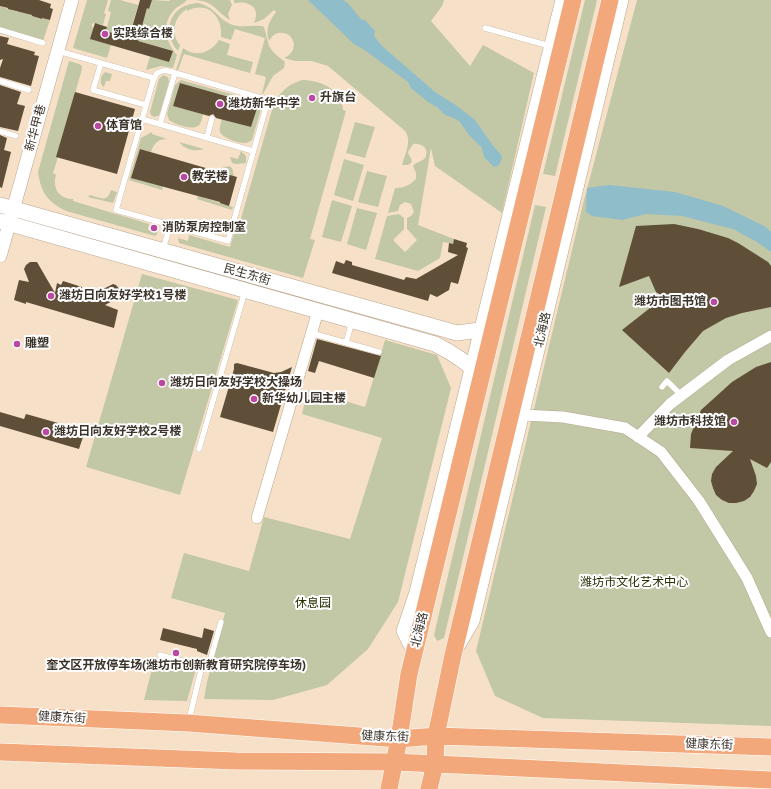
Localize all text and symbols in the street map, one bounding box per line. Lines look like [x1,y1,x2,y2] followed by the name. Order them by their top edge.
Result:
[113,27,173,41] place label: 实践综合楼
[100,29,110,39] marker: 实践综合楼
[320,91,356,105] place label: 升旗台
[307,93,317,103] marker: 升旗台
[228,97,300,111] place label: 潍坊新华中学
[215,99,225,109] marker: 潍坊新华中学
[23,103,49,153] street label: 新华甲巷
[106,119,142,133] place label: 体育馆
[93,121,103,131] marker: 体育馆
[192,170,228,184] place label: 教学楼
[179,172,189,182] marker: 教学楼
[162,221,246,235] place label: 消防泵房控制室
[149,223,159,233] marker: 消防泵房控制室
[222,261,272,289] street label: 民生东街
[59,289,187,303] place label: 潍坊日向友好学校1号楼
[46,291,56,301] marker: 潍坊日向友好学校1号楼
[634,295,706,309] place label: 潍坊市图书馆
[709,297,719,307] marker: 潍坊市图书馆
[532,311,554,349] street label: 北海路
[25,337,49,351] place label: 雕塑
[12,339,22,349] marker: 雕塑
[170,376,302,390] place label: 潍坊日向友好学校大操场
[157,378,167,388] marker: 潍坊日向友好学校大操场
[262,392,346,406] place label: 新华幼儿园主楼
[249,394,259,404] marker: 新华幼儿园主楼
[654,415,726,429] place label: 潍坊市科技馆
[729,417,739,427] marker: 潍坊市科技馆
[54,425,182,439] place label: 潍坊日向友好学校2号楼
[41,427,51,437] marker: 潍坊日向友好学校2号楼
[580,576,688,590] park label: 潍坊市文化艺术中心
[295,597,331,611] park label: 休息园
[409,611,431,649] street label: 北海路
[171,648,181,658] marker: 奎文区开放停车场(潍坊市创新教育研究院停车场)
[46,659,306,673] place label: 奎文区开放停车场(潍坊市创新教育研究院停车场)
[38,710,86,726] street label: 健康东街
[361,729,409,745] street label: 健康东街
[685,737,733,753] street label: 健康东街

